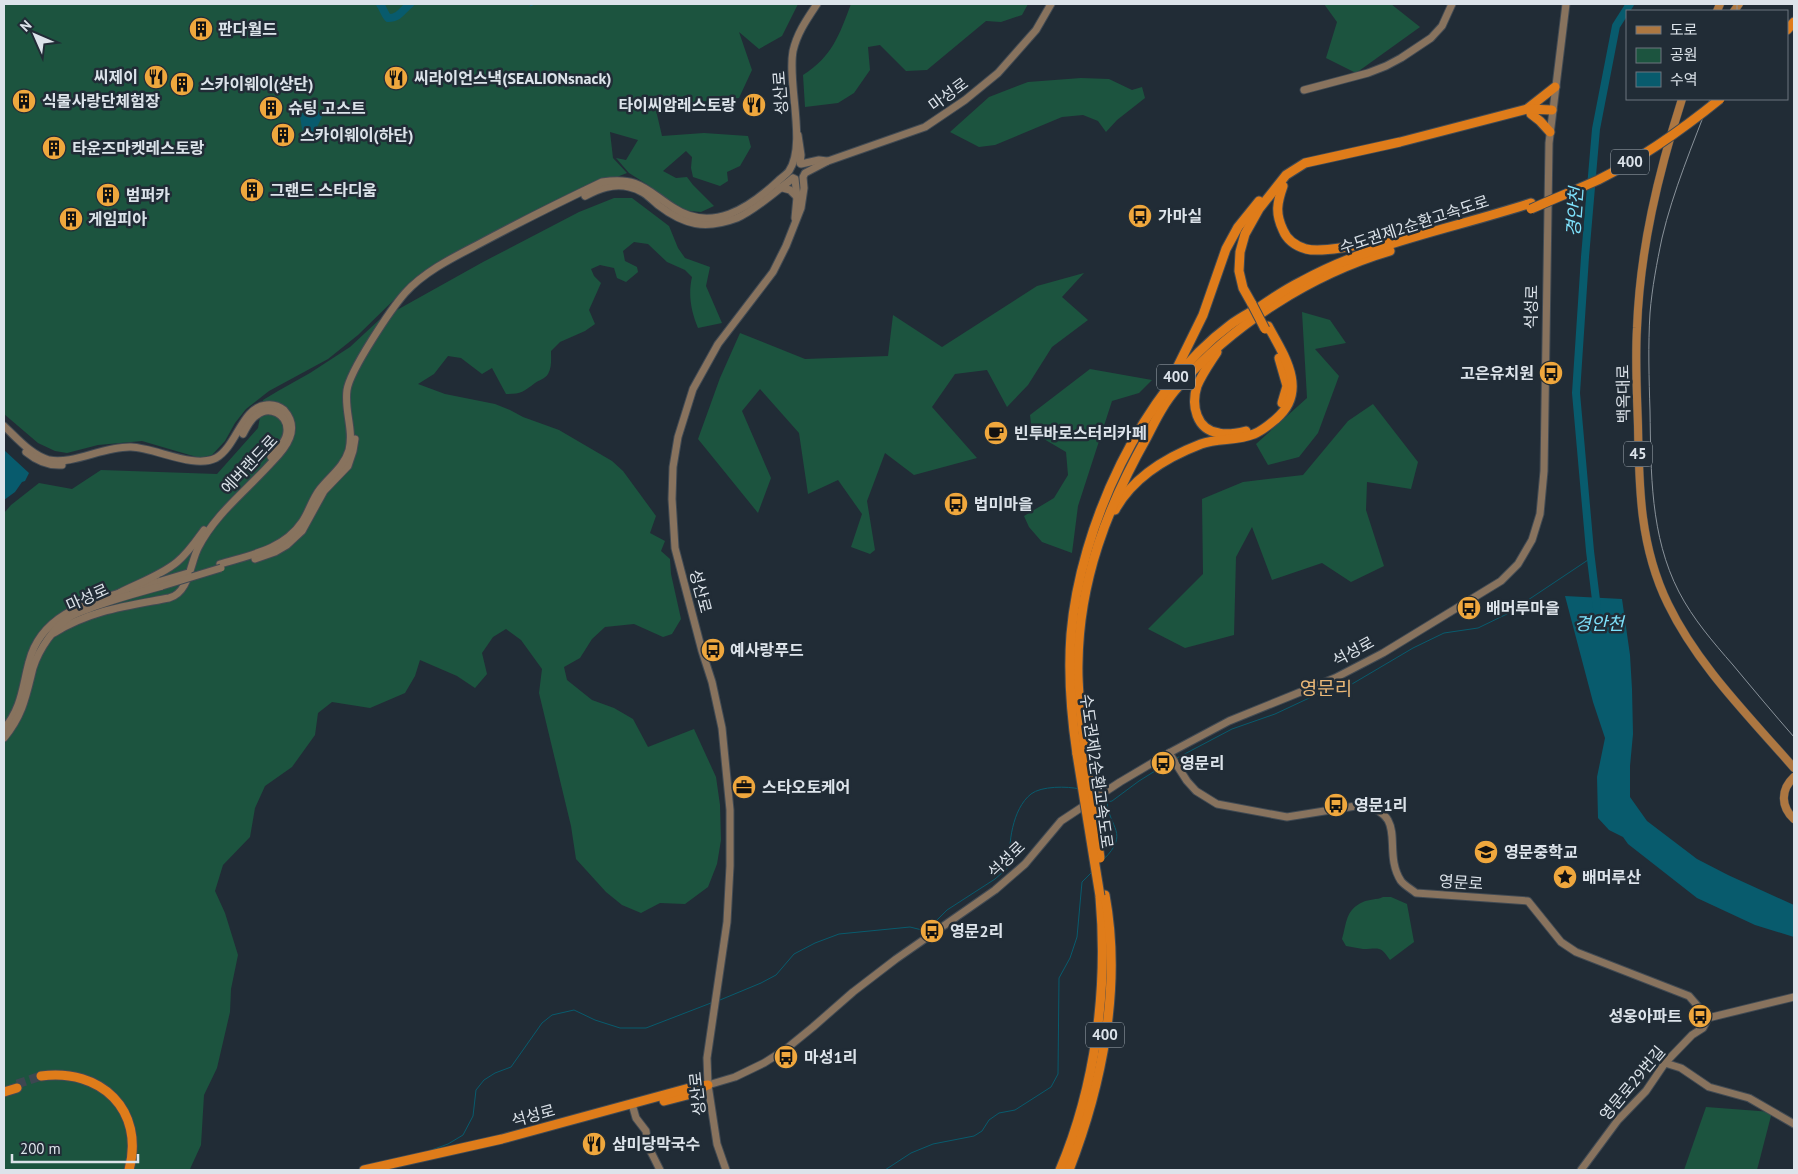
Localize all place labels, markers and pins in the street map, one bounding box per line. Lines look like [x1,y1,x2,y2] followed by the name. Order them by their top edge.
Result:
[188,16,214,42] building icon: 판다월드
[218,19,277,39] place label: 판다월드
[143,64,169,90] restaurant icon: 씨제이
[383,65,409,91] restaurant icon: 씨라이언스낵(SEALIONsnack)
[94,67,138,87] place label: 씨제이
[414,68,612,88] place label: 씨라이언스낵(SEALIONsnack)
[169,71,195,97] building icon: 스카이웨이(상단)
[200,74,314,94] place label: 스카이웨이(상단)
[11,88,37,114] building icon: 식물사랑단체험장
[42,91,160,111] place label: 식물사랑단체험장
[741,92,767,118] restaurant icon: 타이씨암레스토랑
[258,95,284,121] building icon: 슈팅 고스트
[618,95,736,115] place label: 타이씨암레스토랑
[288,98,366,118] place label: 슈팅 고스트
[270,122,296,148] building icon: 스카이웨이(하단)
[300,125,414,145] place label: 스카이웨이(하단)
[41,135,67,161] building icon: 타운즈마켓레스토랑
[72,138,205,158] place label: 타운즈마켓레스토랑
[239,177,265,203] building icon: 그랜드 스타디움
[270,180,377,200] place label: 그랜드 스타디움
[95,182,121,208] building icon: 범퍼카
[126,185,170,205] place label: 범퍼카
[1127,203,1153,229] bus stop icon: 가마실
[58,206,84,232] building icon: 게임피아
[1158,206,1202,226] place label: 가마실
[88,209,147,229] place label: 게임피아
[1538,360,1564,386] bus stop icon: 고은유치원
[1460,363,1534,383] place label: 고은유치원
[983,420,1009,446] cafe icon: 빈투바로스터리카페
[1014,423,1146,443] place label: 빈투바로스터리카페
[943,491,969,517] bus stop icon: 법미마을
[974,494,1033,514] place label: 법미마을
[1456,595,1482,621] bus stop icon: 배머루마을
[1486,598,1560,618] place label: 배머루마을
[700,637,726,663] bus stop icon: 예사랑푸드
[730,640,804,660] place label: 예사랑푸드
[1150,750,1176,776] bus stop icon: 영문리
[1180,753,1224,773] place label: 영문리
[731,774,757,800] office icon: 스타오토케어
[762,777,850,797] place label: 스타오토케어
[1323,792,1349,818] bus stop icon: 영문1리
[1354,795,1407,815] place label: 영문1리
[1473,839,1499,865] school or university icon: 영문중학교
[1504,842,1578,862] place label: 영문중학교
[1552,864,1578,890] place icon: 배머루산
[1582,867,1641,887] place label: 배머루산
[919,918,945,944] bus stop icon: 영문2리
[950,921,1003,941] place label: 영문2리
[1687,1003,1713,1029] bus stop icon: 성웅아파트
[1608,1006,1682,1026] place label: 성웅아파트
[773,1044,799,1070] bus stop icon: 마성1리
[804,1047,857,1067] place label: 마성1리
[581,1131,607,1157] restaurant icon: 삼미당막국수
[612,1134,701,1154] place label: 삼미당막국수

